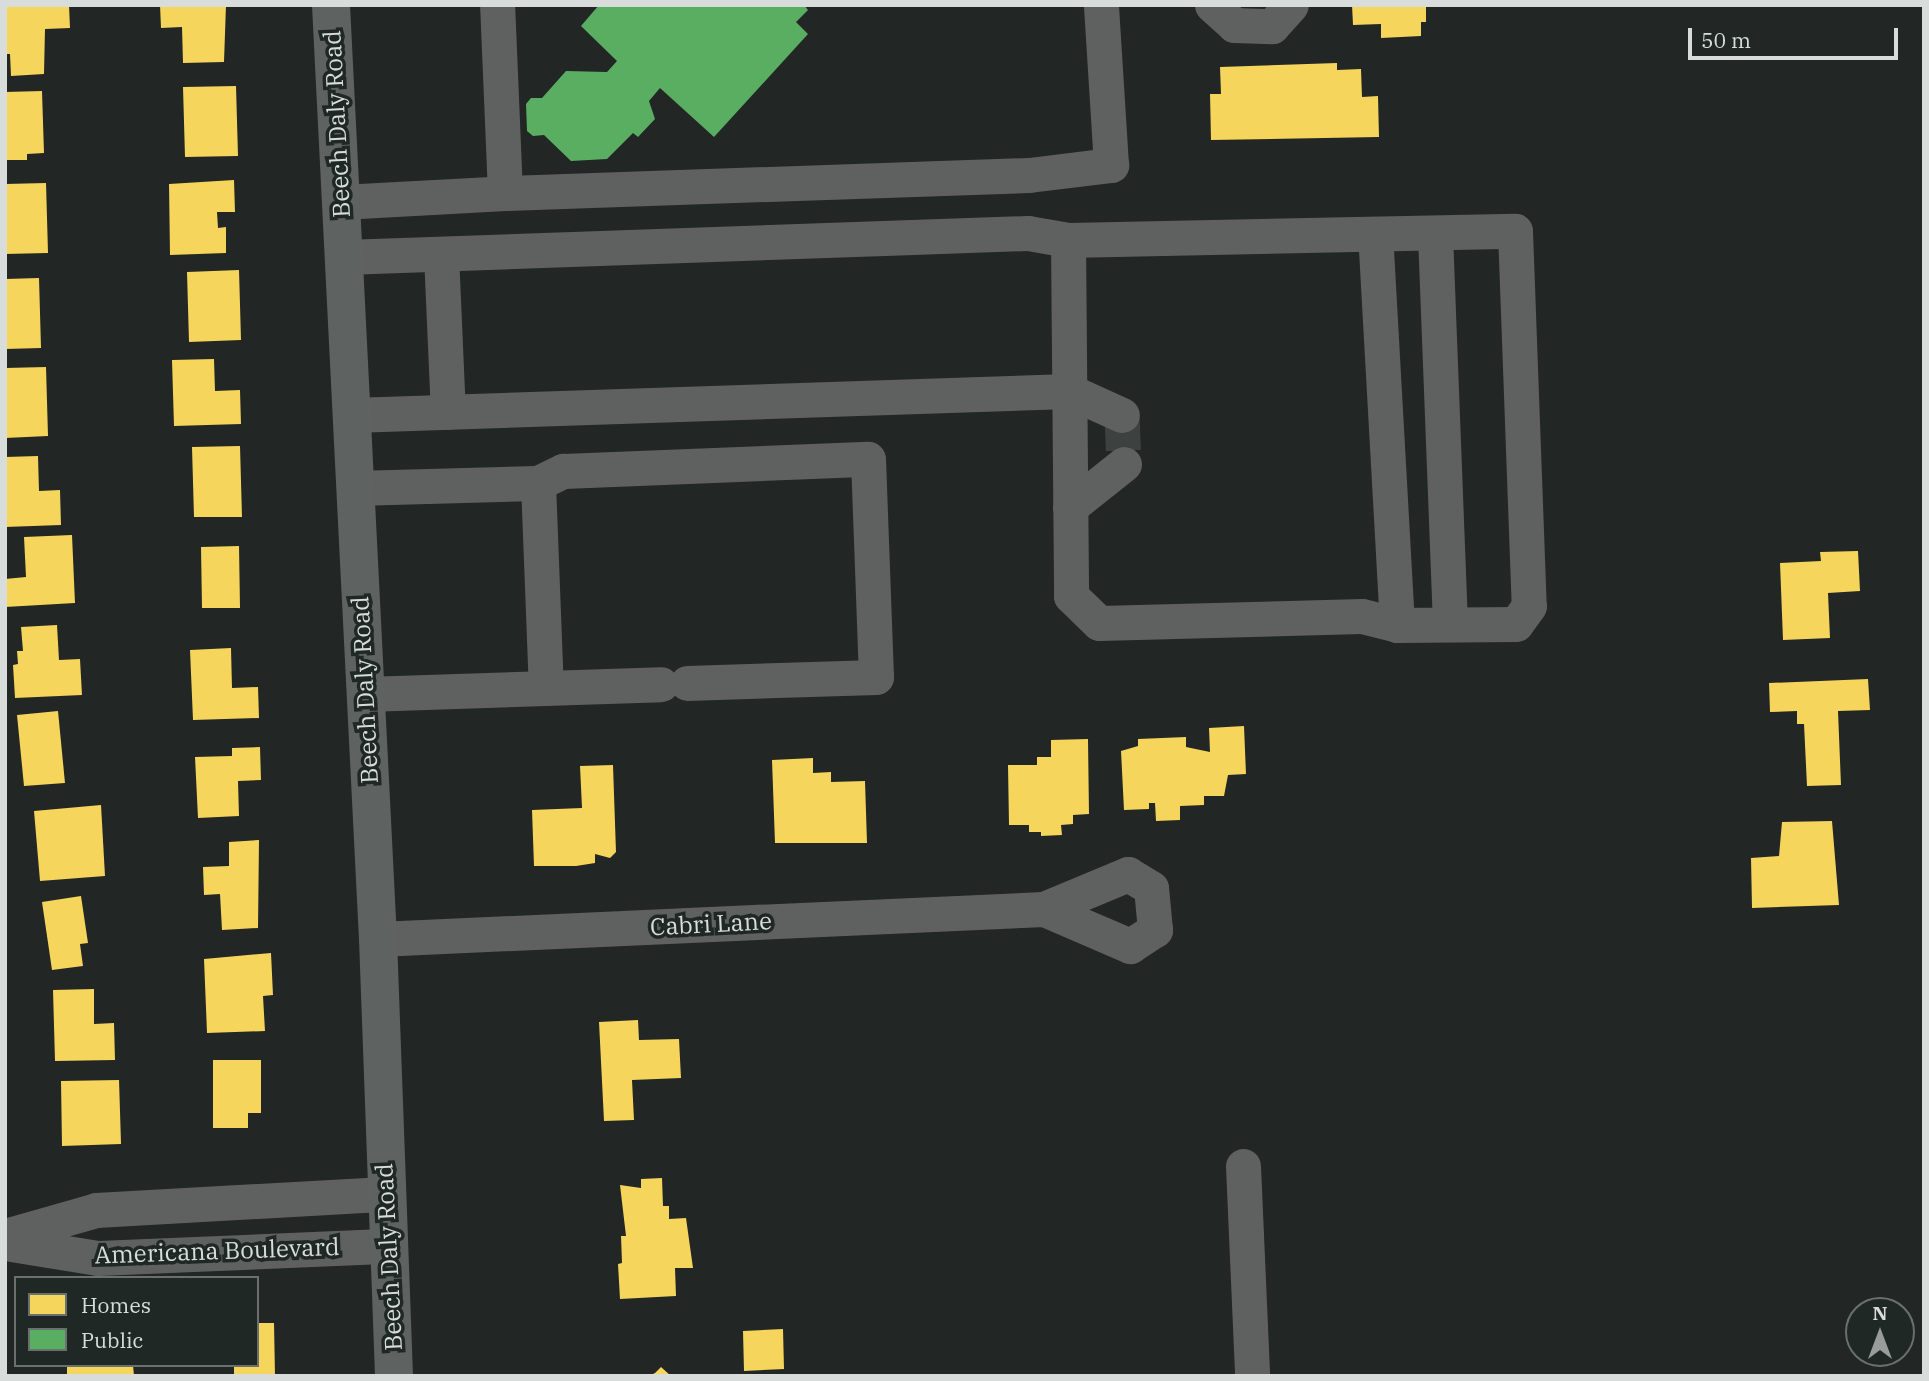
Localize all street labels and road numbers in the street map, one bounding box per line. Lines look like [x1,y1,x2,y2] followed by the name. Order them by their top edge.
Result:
[318,30,356,218] street label: Beech Daly Road
[346,596,384,784] street label: Beech Daly Road
[649,906,773,942] street label: Cabri Lane
[370,1163,408,1351] street label: Beech Daly Road
[94,1232,340,1270] street label: Americana Boulevard

